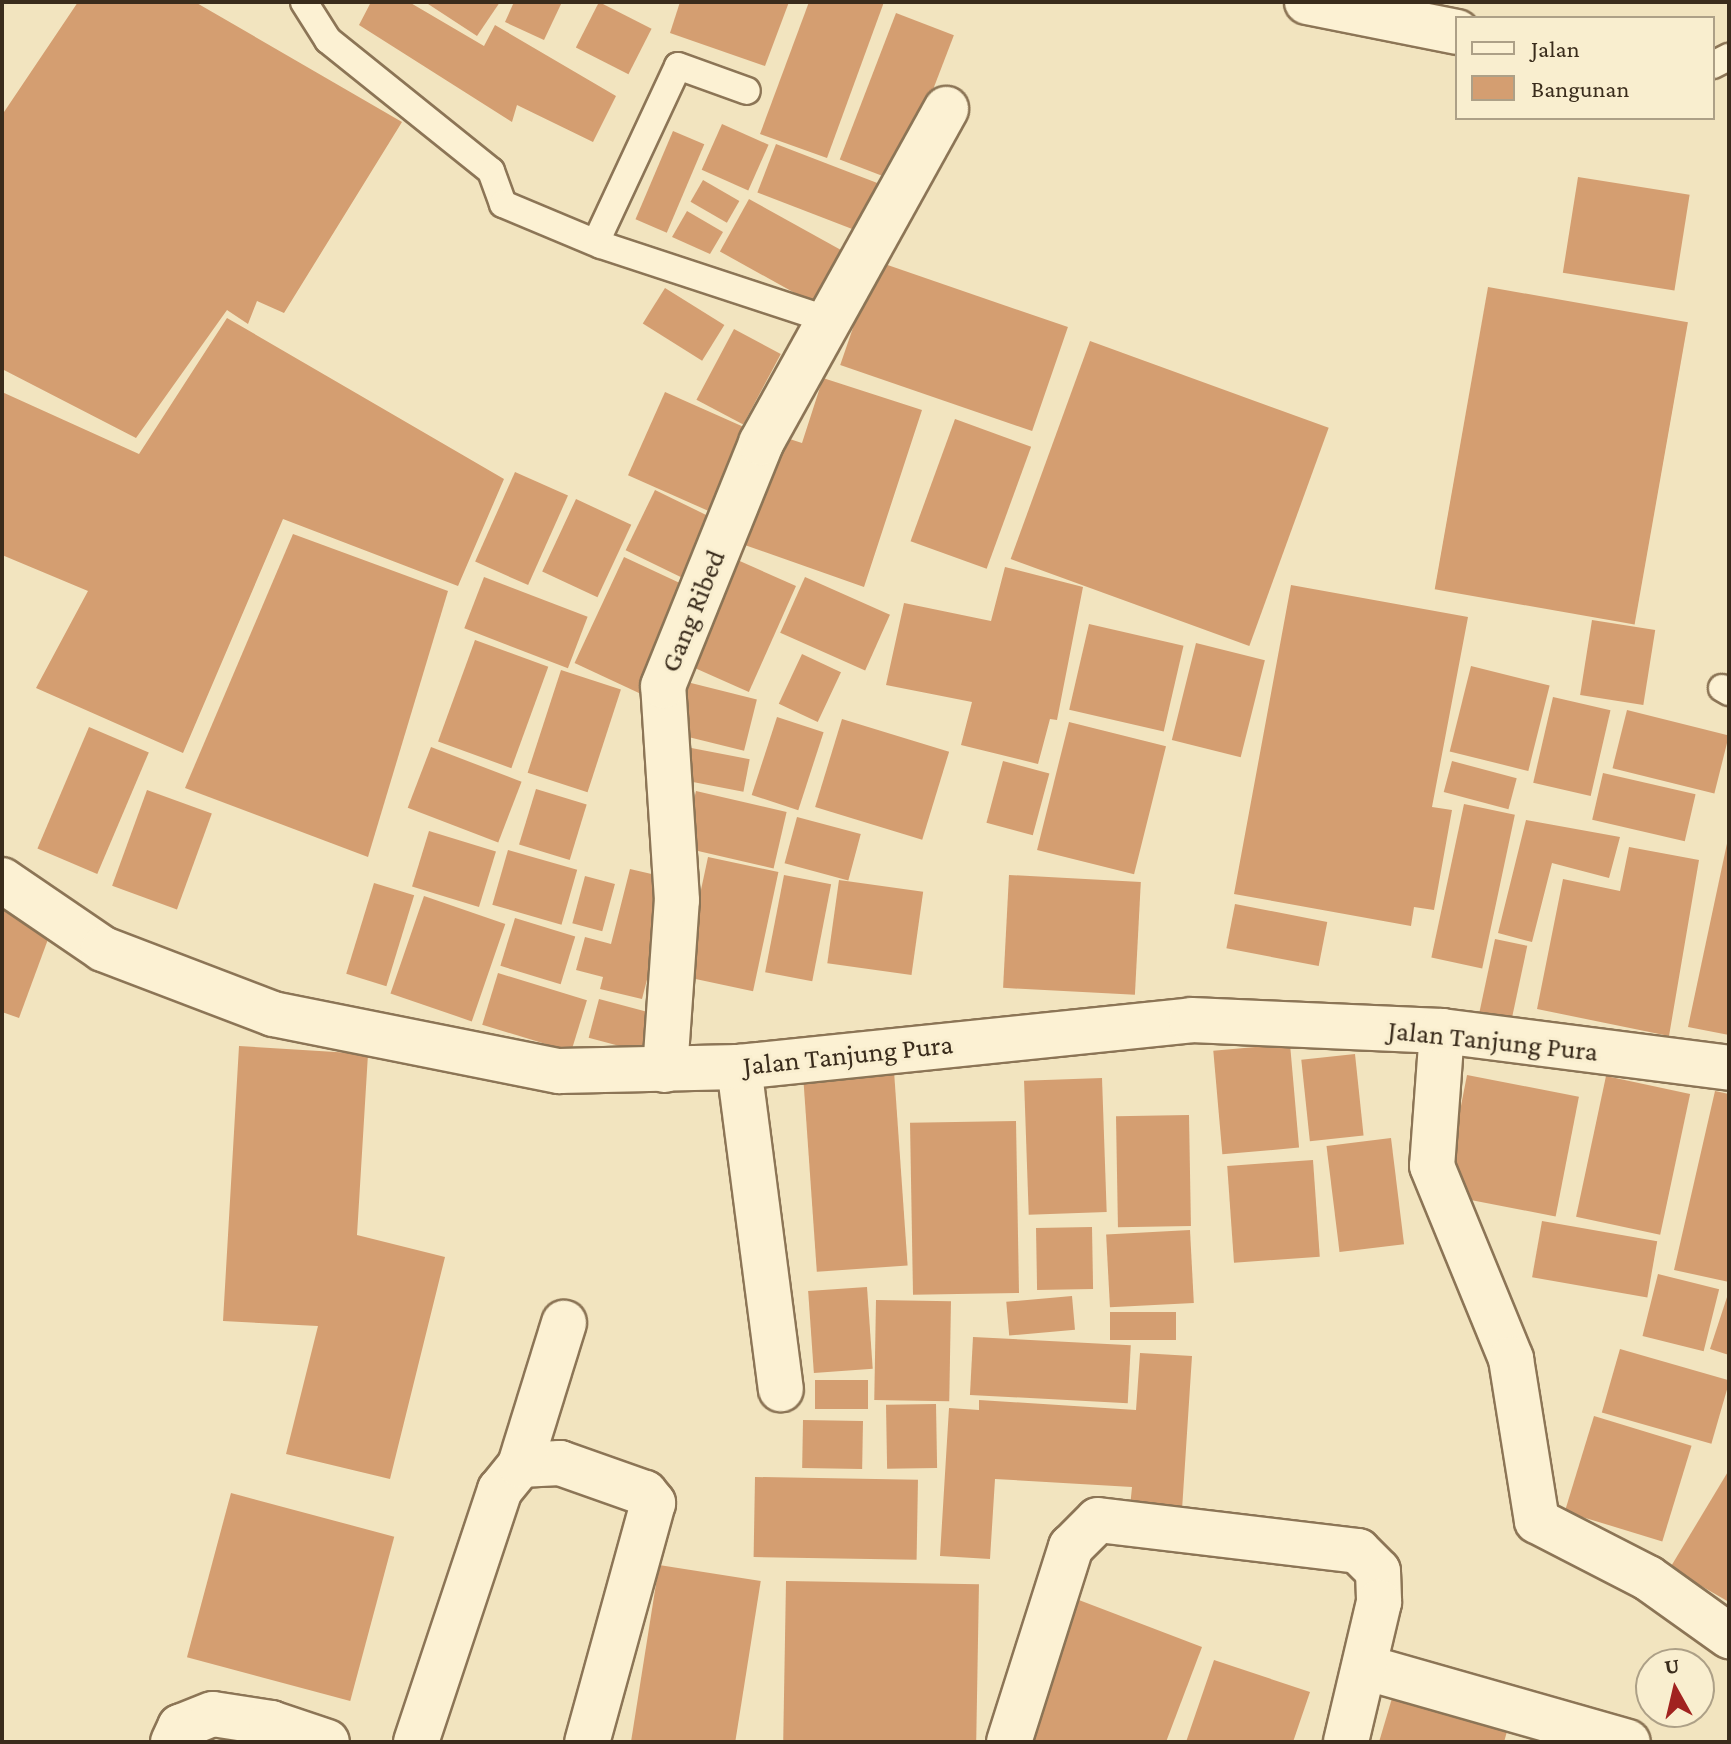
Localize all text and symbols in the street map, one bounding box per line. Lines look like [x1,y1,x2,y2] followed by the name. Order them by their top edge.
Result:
[1455,16,1715,120] legend
[1531,35,1580,62] text: Jalan
[1531,75,1629,102] text: Bangunan
[653,545,733,677] street label: Gang Ribed
[1386,1013,1600,1069] street label: Jalan Tanjung Pura
[741,1027,955,1083] street label: Jalan Tanjung Pura
[1635,1648,1715,1728] north arrow
[1663,1652,1681,1679] text: U

